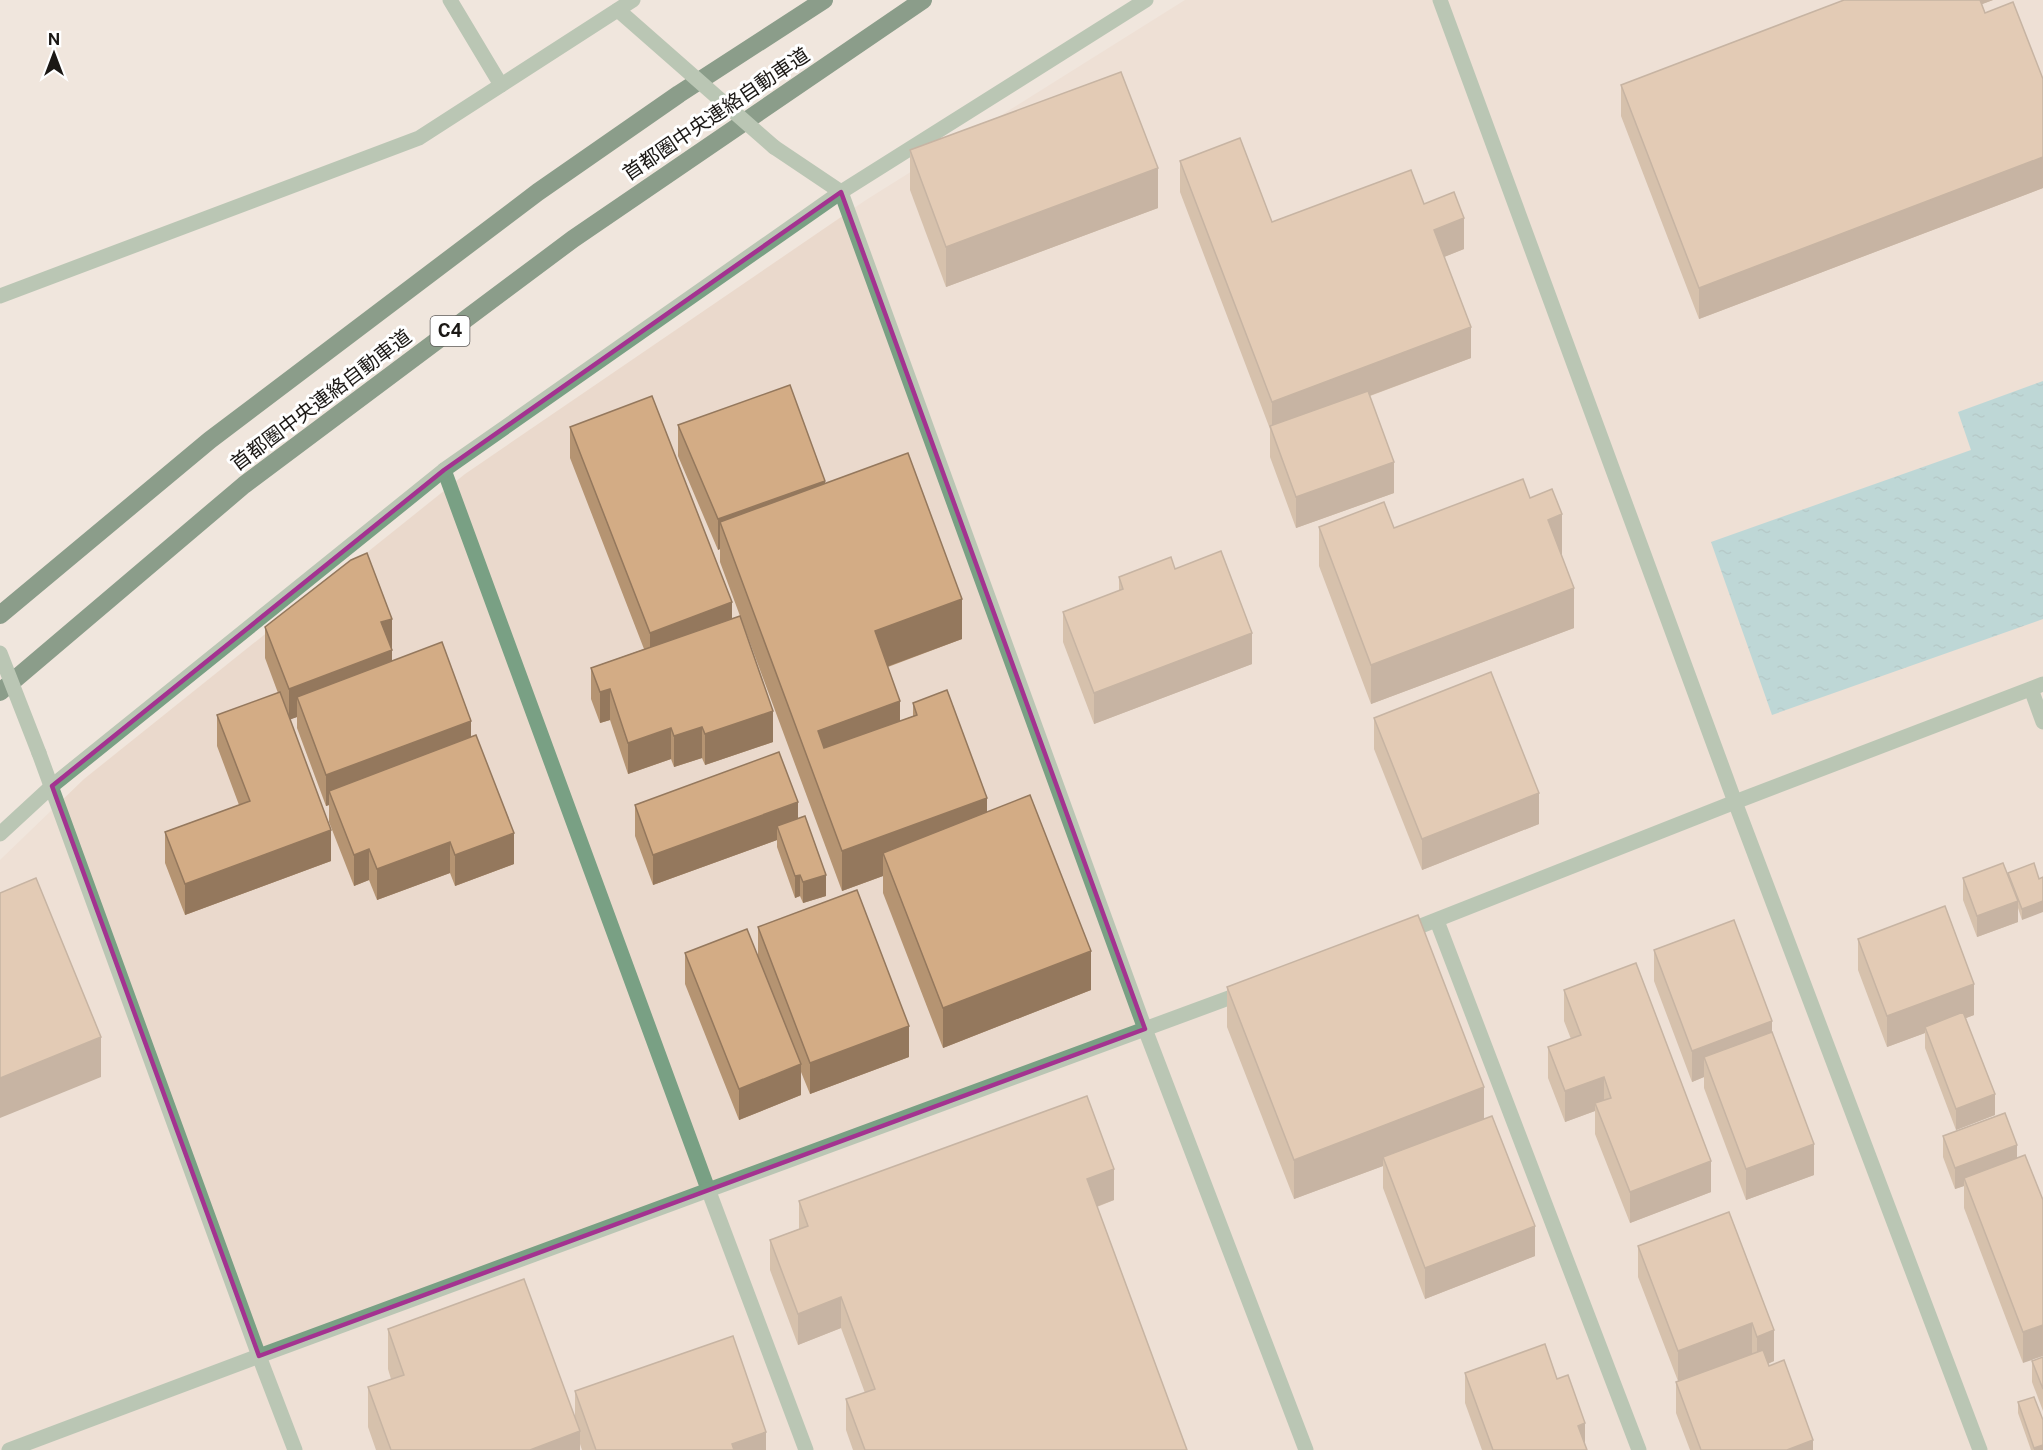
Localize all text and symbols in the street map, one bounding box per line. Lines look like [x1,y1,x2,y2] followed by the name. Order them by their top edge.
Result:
[24,24,84,84] north arrow
[48,30,60,49] text: N
[618,43,814,185] street label: 首都圏中央連絡自動車道
[430,316,470,346] road number: C4
[226,324,416,476] street label: 首都圏中央連絡自動車道

